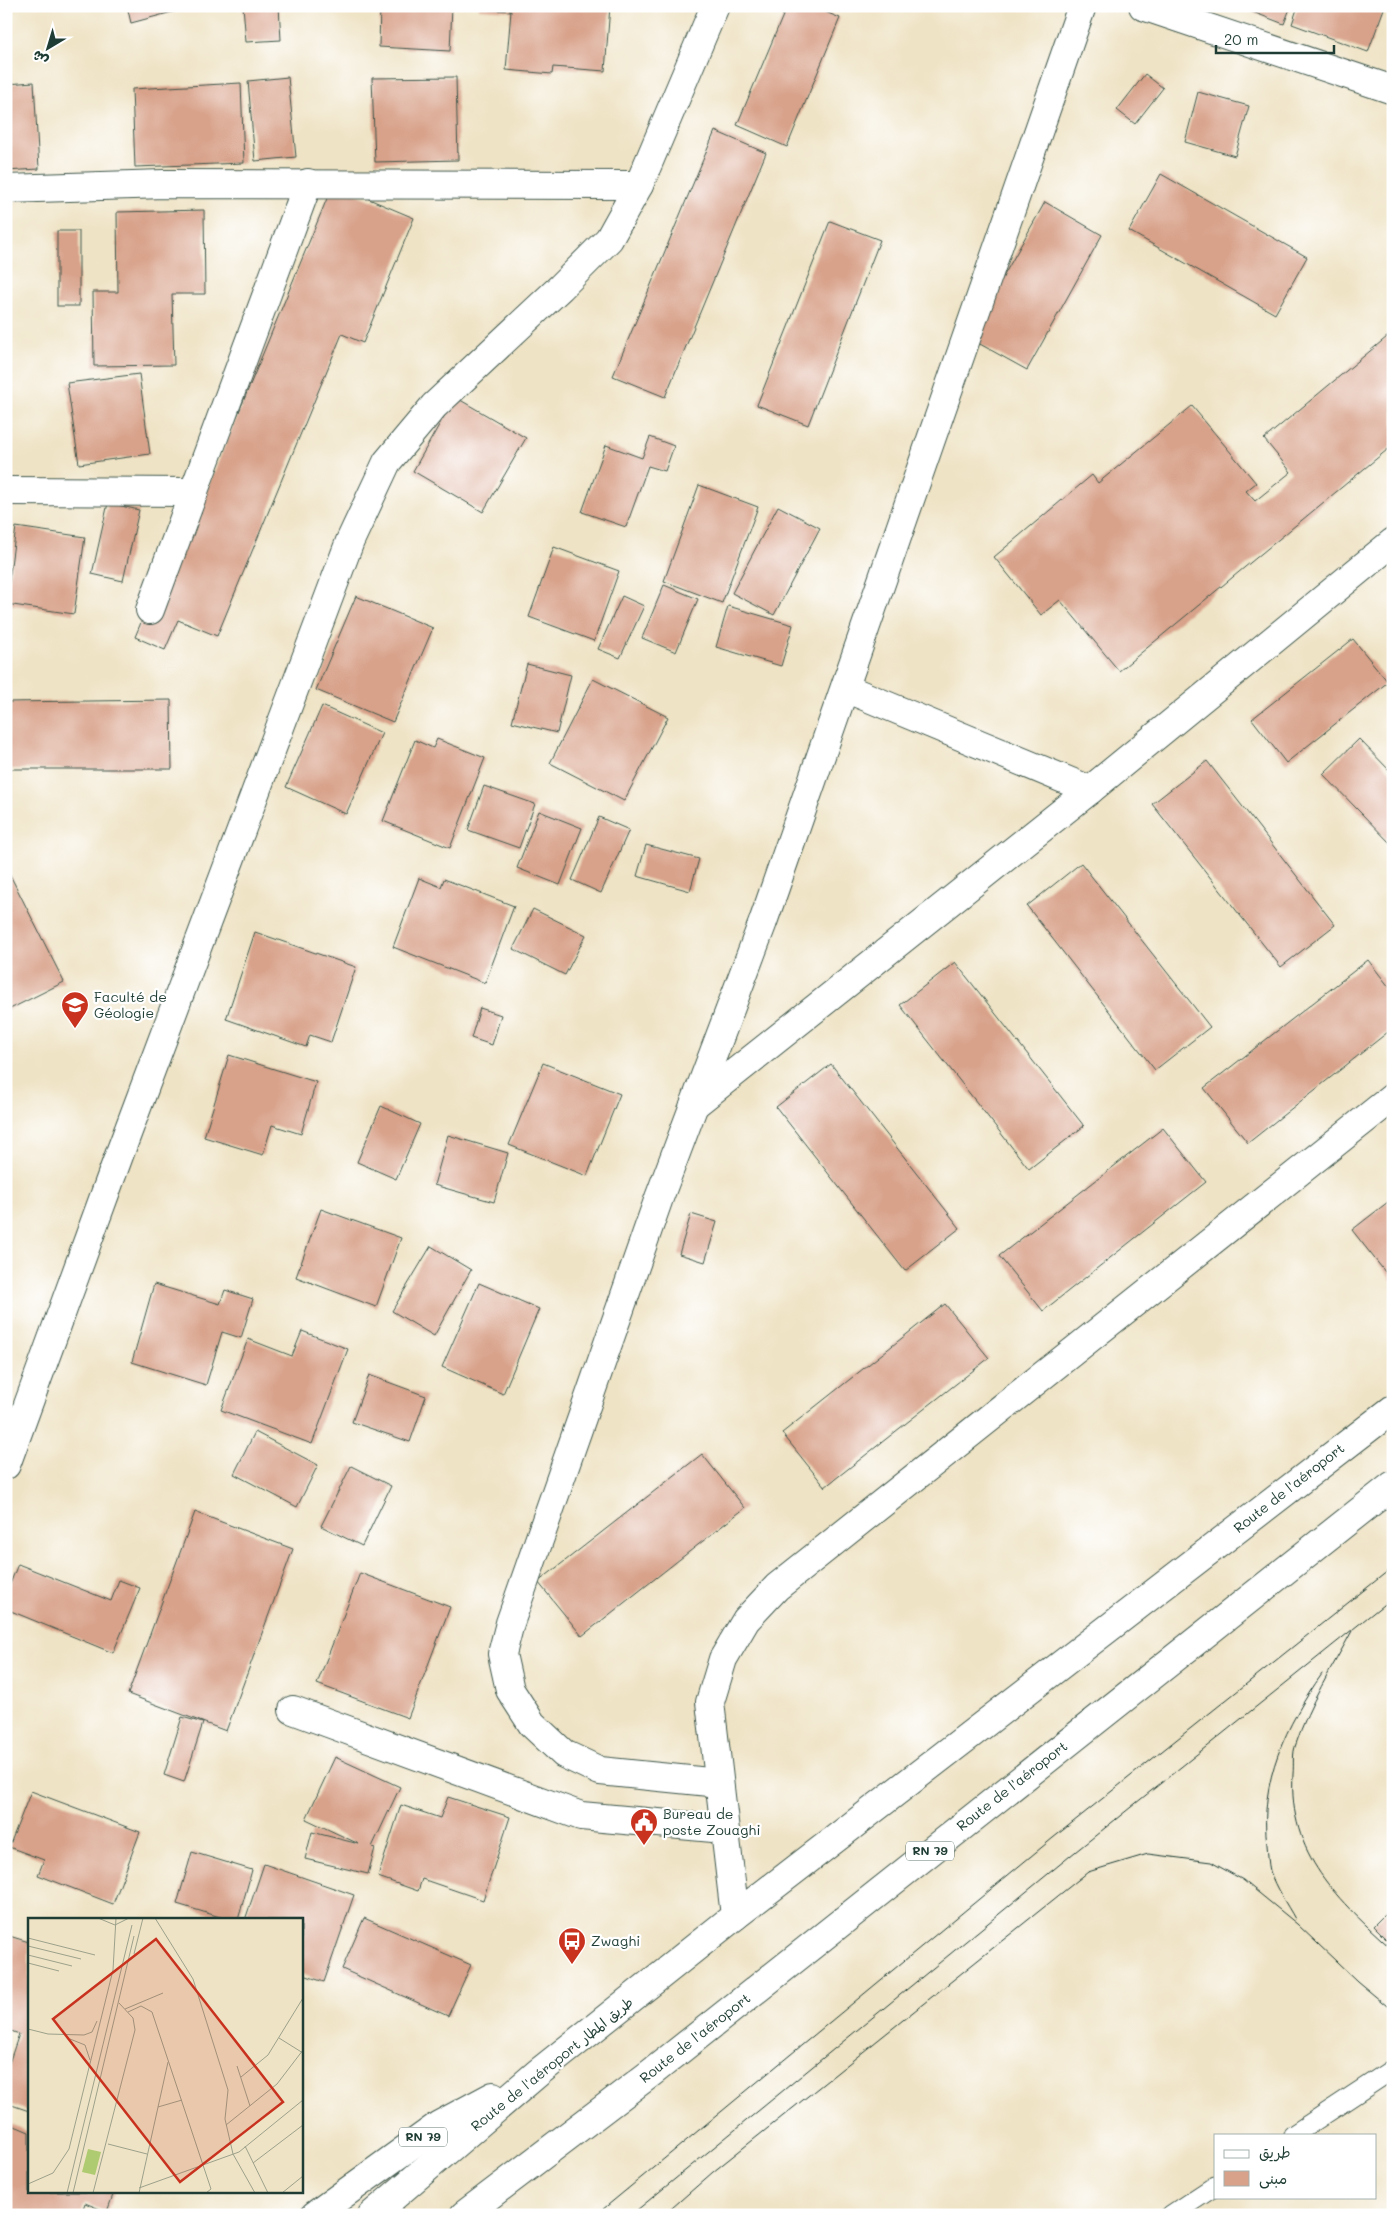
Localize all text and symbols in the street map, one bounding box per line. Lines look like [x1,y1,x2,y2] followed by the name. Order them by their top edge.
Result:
[22,22,72,72] north arrow
[1216,22,1334,54] scale bar
[1224,29,1258,49] text: 20 m
[28,46,52,71] text: ش
[94,987,167,1022] place label: Faculté de Géologie
[60,990,90,1029] school or university icon: Faculté de Géologie
[1229,1438,1348,1537] street label: Route de l'aéroport
[952,1736,1071,1835] street label: Route de l'aéroport
[663,1804,760,1839] place label: Bureau de poste Zouaghi
[629,1807,659,1846] public building icon: Bureau de poste Zouaghi
[906,1842,954,1860] road number: RN 79
[28,1918,302,2194] inset map
[557,1926,587,1965] bus stop icon: Zwaghi
[591,1931,640,1950] place label: Zwaghi
[635,1988,754,2087] street label: Route de l'aéroport
[467,1992,637,2135] street label: Route de l'aéroport طريق المطار
[399,2128,447,2146] road number: RN 79
[1214,2134,1376,2198] legend
[1259,2142,1291,2162] text: طريق
[1259,2168,1287,2189] text: مبنى

